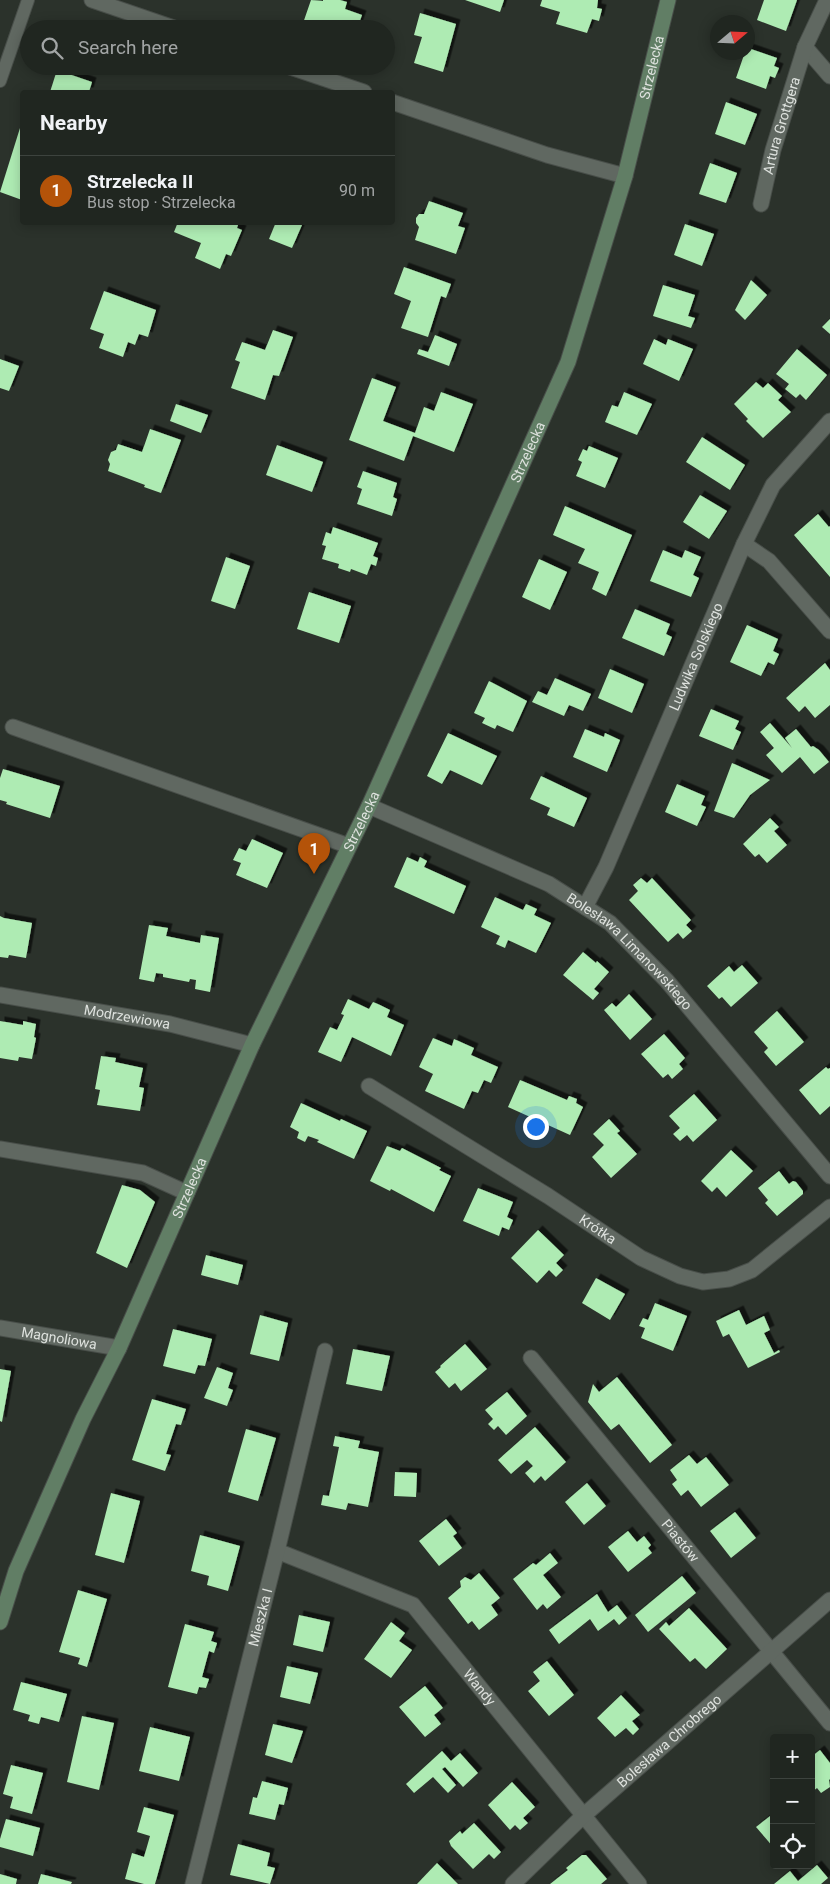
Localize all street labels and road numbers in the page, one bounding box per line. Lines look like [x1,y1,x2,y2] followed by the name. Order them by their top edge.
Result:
[636,34,667,101] street label: Strzelecka
[760,75,803,176] street label: Artura Grottgera
[507,419,548,485] street label: Strzelecka
[666,600,726,713] street label: Ludwika Solskiego
[340,789,383,854] street label: Strzelecka
[564,890,696,1013] street label: Bolesława Limanowskiego
[83,1001,172,1032] street label: Modrzewiowa
[169,1155,210,1221] street label: Strzelecka
[576,1211,619,1247] street label: Krótka
[20,1324,98,1352] street label: Magnoliowa
[658,1516,703,1565] street label: Piastów
[245,1587,275,1648] street label: Mieszka I
[460,1666,499,1709] street label: Wandy
[614,1691,724,1791] street label: Bolesława Chrobrego

